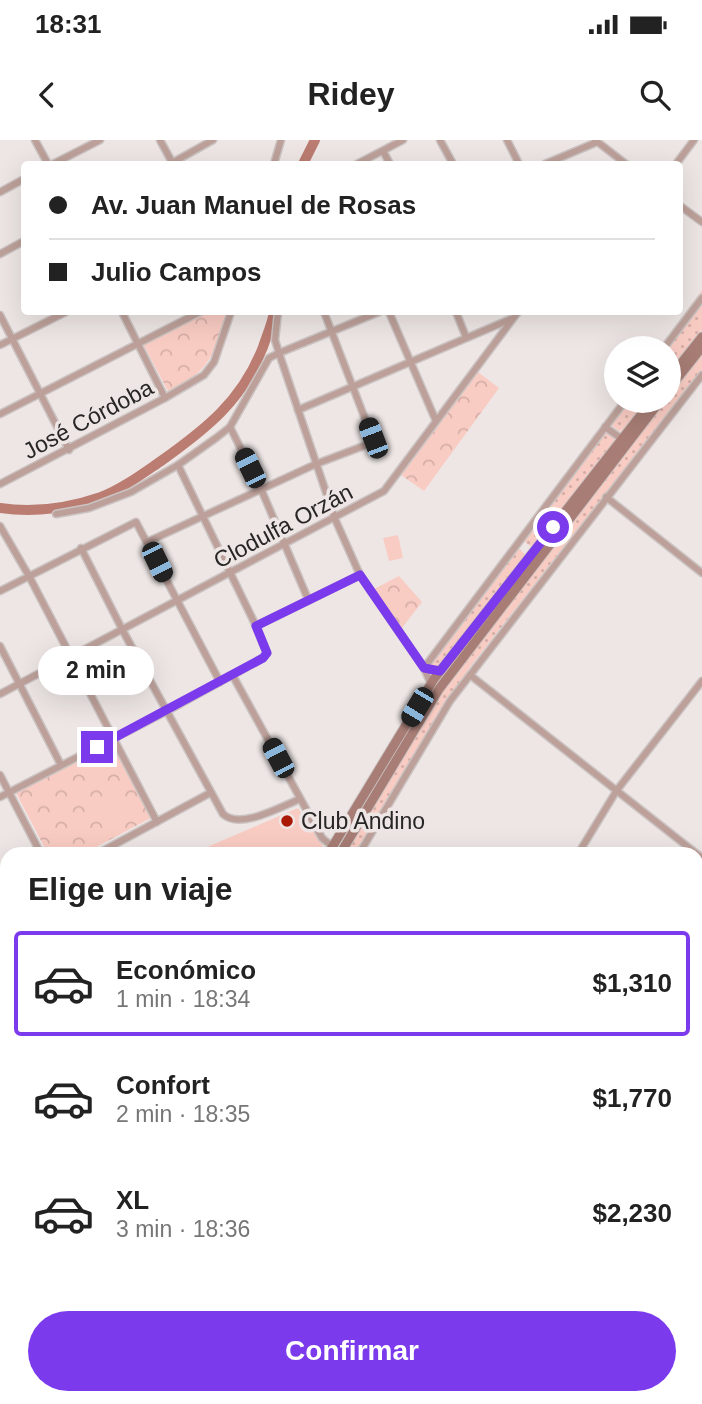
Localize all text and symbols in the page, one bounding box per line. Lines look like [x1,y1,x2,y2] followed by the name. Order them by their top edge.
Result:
[35,9,102,39] text: 18:31
[28,76,66,114] icon: back
[307,76,395,112] text: Ridey
[636,76,674,114] icon: search
[91,190,416,220] text: Av. Juan Manuel de Rosas
[91,257,261,287] text: Julio Campos
[604,336,681,413] map controls
[604,336,681,413] button: layers
[19,374,158,464] street label: José Córdoba
[356,415,391,461] car
[232,445,269,491] car
[209,479,357,573] street label: Clodulfa Orzán
[537,511,569,543] route start
[139,539,176,585] car
[39,645,155,694] callout: 2 min
[66,657,126,683] text: 2 min
[398,684,437,730] car
[81,731,113,763] route end
[259,735,298,781] car
[301,808,425,834] place label: Club Andino
[279,813,295,829] marker: Club Andino
[28,871,233,907] text: Elige un viaje
[32,952,95,1015] icon: car
[116,955,256,985] text: Económico
[592,968,672,998] text: $1,310
[116,986,250,1012] text: 1 min · 18:34
[32,1067,95,1130] icon: car
[116,1070,210,1100] text: Confort
[592,1083,672,1113] text: $1,770
[116,1101,250,1127] text: 2 min · 18:35
[32,1182,95,1245] icon: car
[116,1185,149,1215] text: XL
[592,1198,672,1228] text: $2,230
[116,1216,250,1242] text: 3 min · 18:36
[28,1311,676,1391] button: Confirmar

